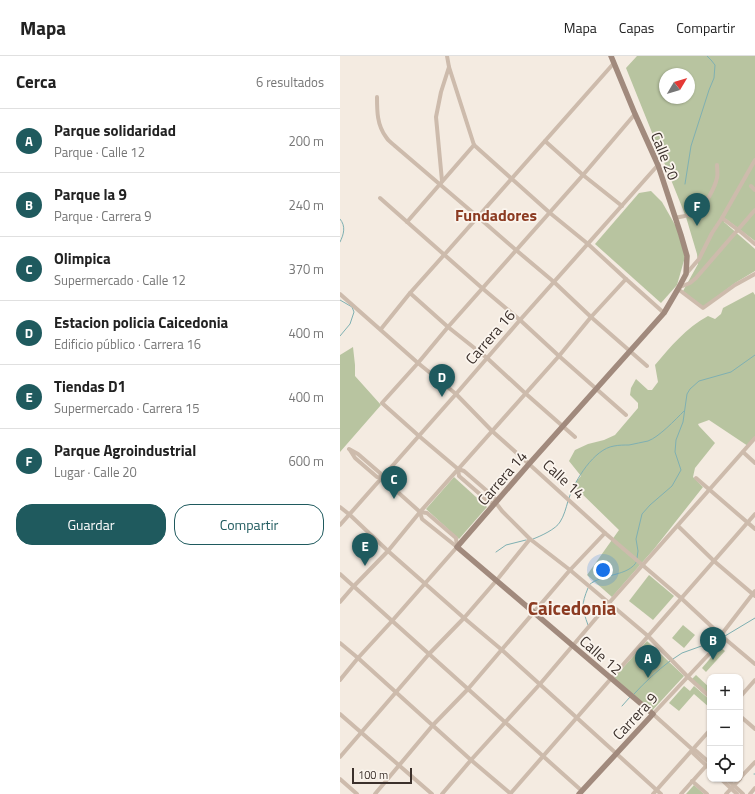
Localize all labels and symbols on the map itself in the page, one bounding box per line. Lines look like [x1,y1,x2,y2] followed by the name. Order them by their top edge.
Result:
[659,68,695,104] north arrow
[645,128,685,184] street label: Calle 20
[684,193,710,226] pin: F
[455,203,537,227] district label: Fundadores
[460,304,520,370] street label: Carrera 16
[429,364,455,397] pin: D
[472,445,532,511] street label: Carrera 14
[538,454,590,504] street label: Calle 14
[381,466,407,499] pin: C
[352,533,378,566] pin: E
[593,560,613,580] your location
[528,593,617,622] district label: Caicedonia
[700,627,726,660] pin: B
[574,630,628,680] street label: Calle 12
[635,645,661,678] pin: A
[607,687,663,745] street label: Carrera 9
[352,766,412,785] scale bar

